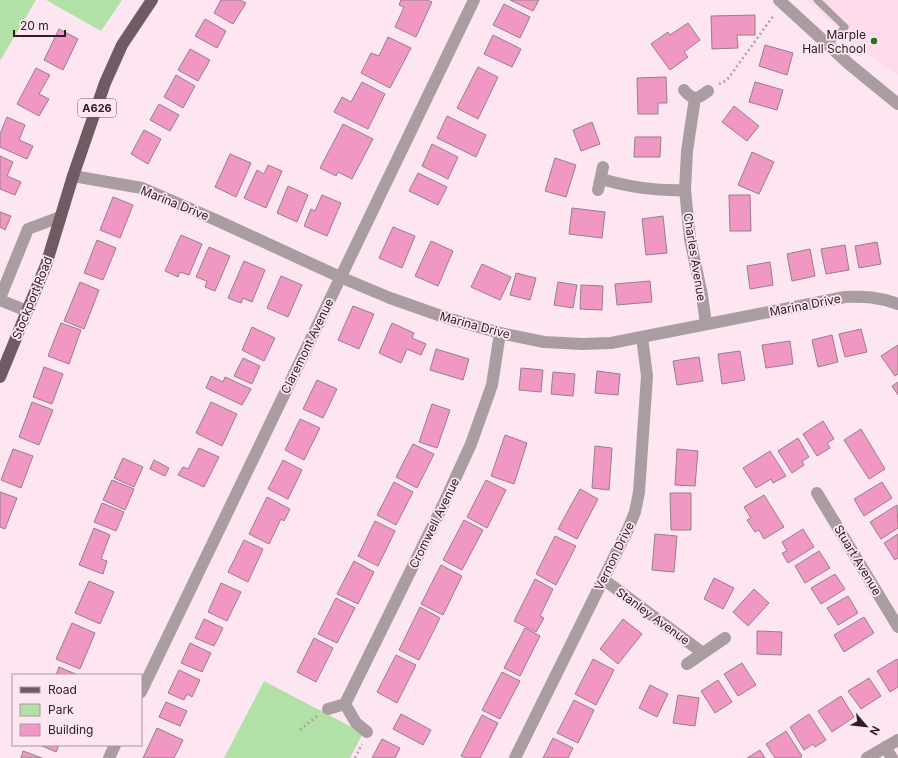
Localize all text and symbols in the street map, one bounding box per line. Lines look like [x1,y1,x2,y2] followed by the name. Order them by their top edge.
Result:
[14,12,65,38] scale bar
[20,18,49,33] text: 20 m
[802,27,866,56] place label: Marple Hall School
[869,36,879,46] marker: Marple Hall School
[78,99,116,117] road number: A626
[139,183,211,223] street label: Marina Drive
[681,212,709,302] street label: Charles Avenue
[9,255,55,341] street label: Stockport Road
[768,291,842,319] street label: Marina Drive
[277,296,337,396] street label: Claremont Avenue
[438,308,512,342] street label: Marina Drive
[406,475,462,571] street label: Cromwell Avenue
[591,519,637,593] street label: Vernon Drive
[831,522,885,598] street label: Stuart Avenue
[613,584,693,648] street label: Stanley Avenue
[12,674,142,746] legend
[48,682,77,697] text: Road
[48,702,74,717] text: Park
[846,706,886,746] north arrow
[48,722,93,737] text: Building
[867,724,883,738] text: N

